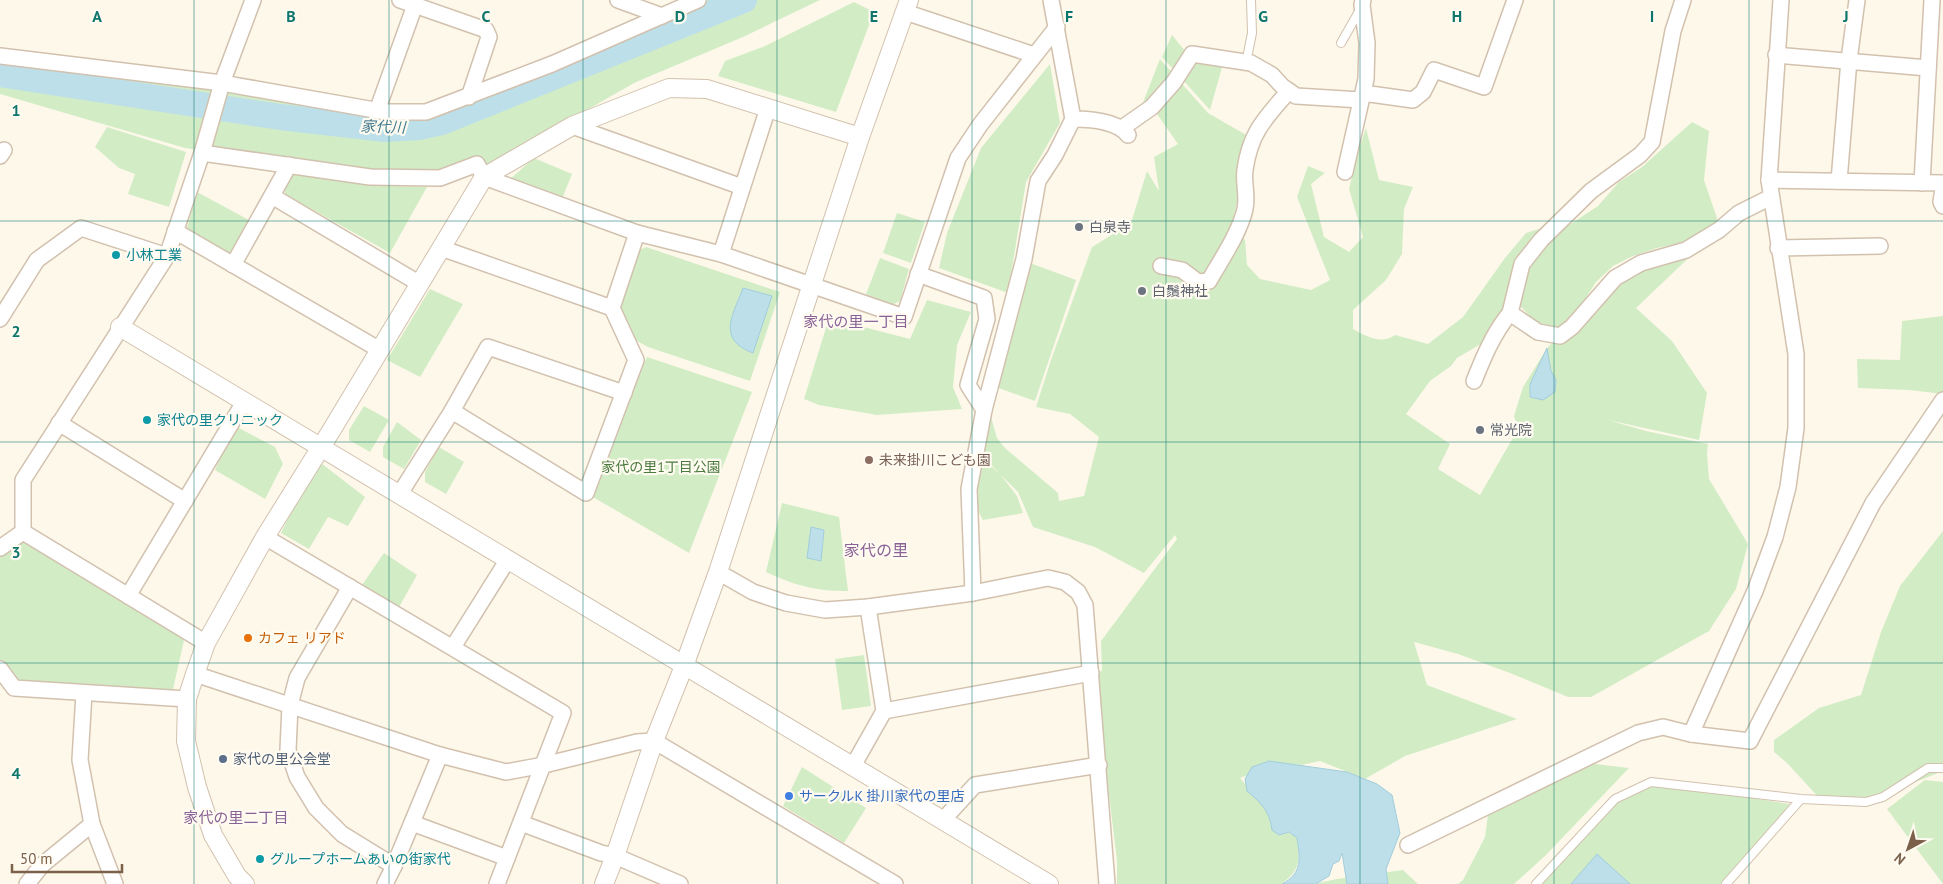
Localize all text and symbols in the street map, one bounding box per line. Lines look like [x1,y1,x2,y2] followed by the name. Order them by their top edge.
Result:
[92,6,102,26] text: A
[286,6,296,26] text: B
[482,6,491,26] text: C
[675,6,685,26] text: D
[870,6,878,26] text: E
[1065,6,1073,26] text: F
[1258,6,1268,26] text: G
[1452,6,1462,26] text: H
[1650,6,1654,26] text: I
[1842,6,1849,26] text: J
[11,100,21,120] text: 1
[360,116,408,137] water label: 家代川
[1089,218,1131,236] place label: 白泉寺
[1073,221,1085,233] marker: 白泉寺
[126,246,182,264] place label: 小林工業
[110,249,122,261] marker: 小林工業
[1152,282,1208,300] place label: 白鬚神社
[1136,285,1148,297] marker: 白鬚神社
[803,312,909,331] district label: 家代の里一丁目
[11,321,21,341] text: 2
[157,411,283,429] place label: 家代の里クリニック
[141,414,153,426] marker: 家代の里クリニック
[1490,421,1532,439] place label: 常光院
[1474,424,1486,436] marker: 常光院
[879,451,991,469] place label: 未来掛川こども園
[863,454,875,466] marker: 未来掛川こども園
[601,458,721,476] park label: 家代の里1丁目公園
[844,540,908,560] district label: 家代の里
[11,542,21,562] text: 3
[258,629,346,647] place label: カフェ リアド
[242,632,254,644] marker: カフェ リアド
[233,750,331,768] place label: 家代の里公会堂
[217,753,229,765] marker: 家代の里公会堂
[11,763,21,783] text: 4
[799,787,964,805] place label: サークルK 掛川家代の里店
[783,790,795,802] marker: サークルK 掛川家代の里店
[183,808,289,827] district label: 家代の里二丁目
[1883,824,1933,874] north arrow
[12,842,122,874] scale bar
[20,849,53,868] text: 50 m
[1890,849,1909,869] text: N
[270,850,451,868] place label: グループホームあいの街家代
[254,853,266,865] marker: グループホームあいの街家代

